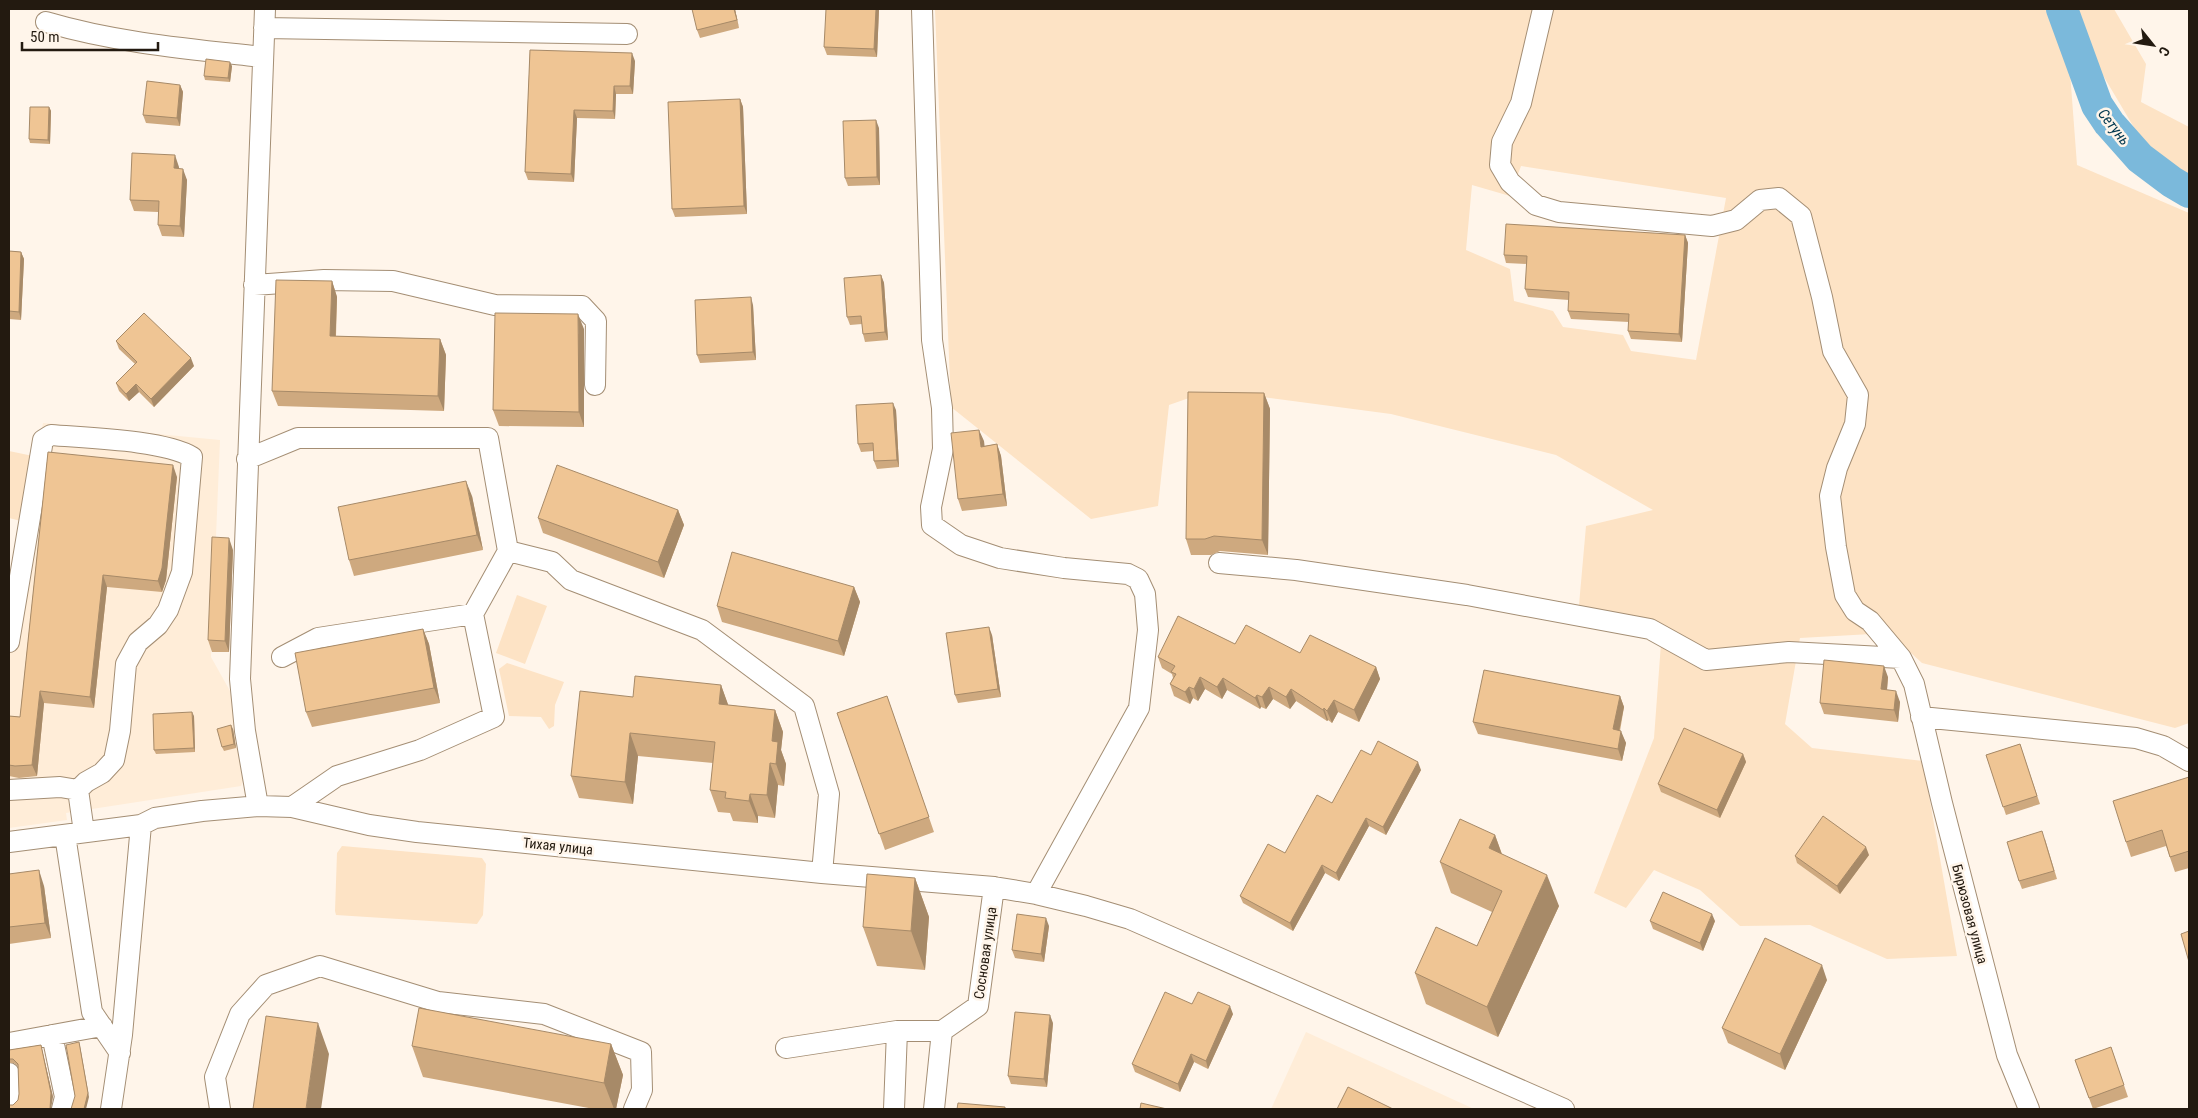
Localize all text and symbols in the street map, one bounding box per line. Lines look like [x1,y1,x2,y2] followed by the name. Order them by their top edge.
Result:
[22,20,159,52] scale bar
[2128,20,2178,70] north arrow
[30,28,60,46] text: 50 m
[2155,44,2173,59] text: С
[2094,105,2134,149] water label: Сетунь
[522,834,594,858] street label: Тихая улица
[1949,862,1991,966] street label: Бирюзовая улица
[971,906,999,1000] street label: Сосновая улица

